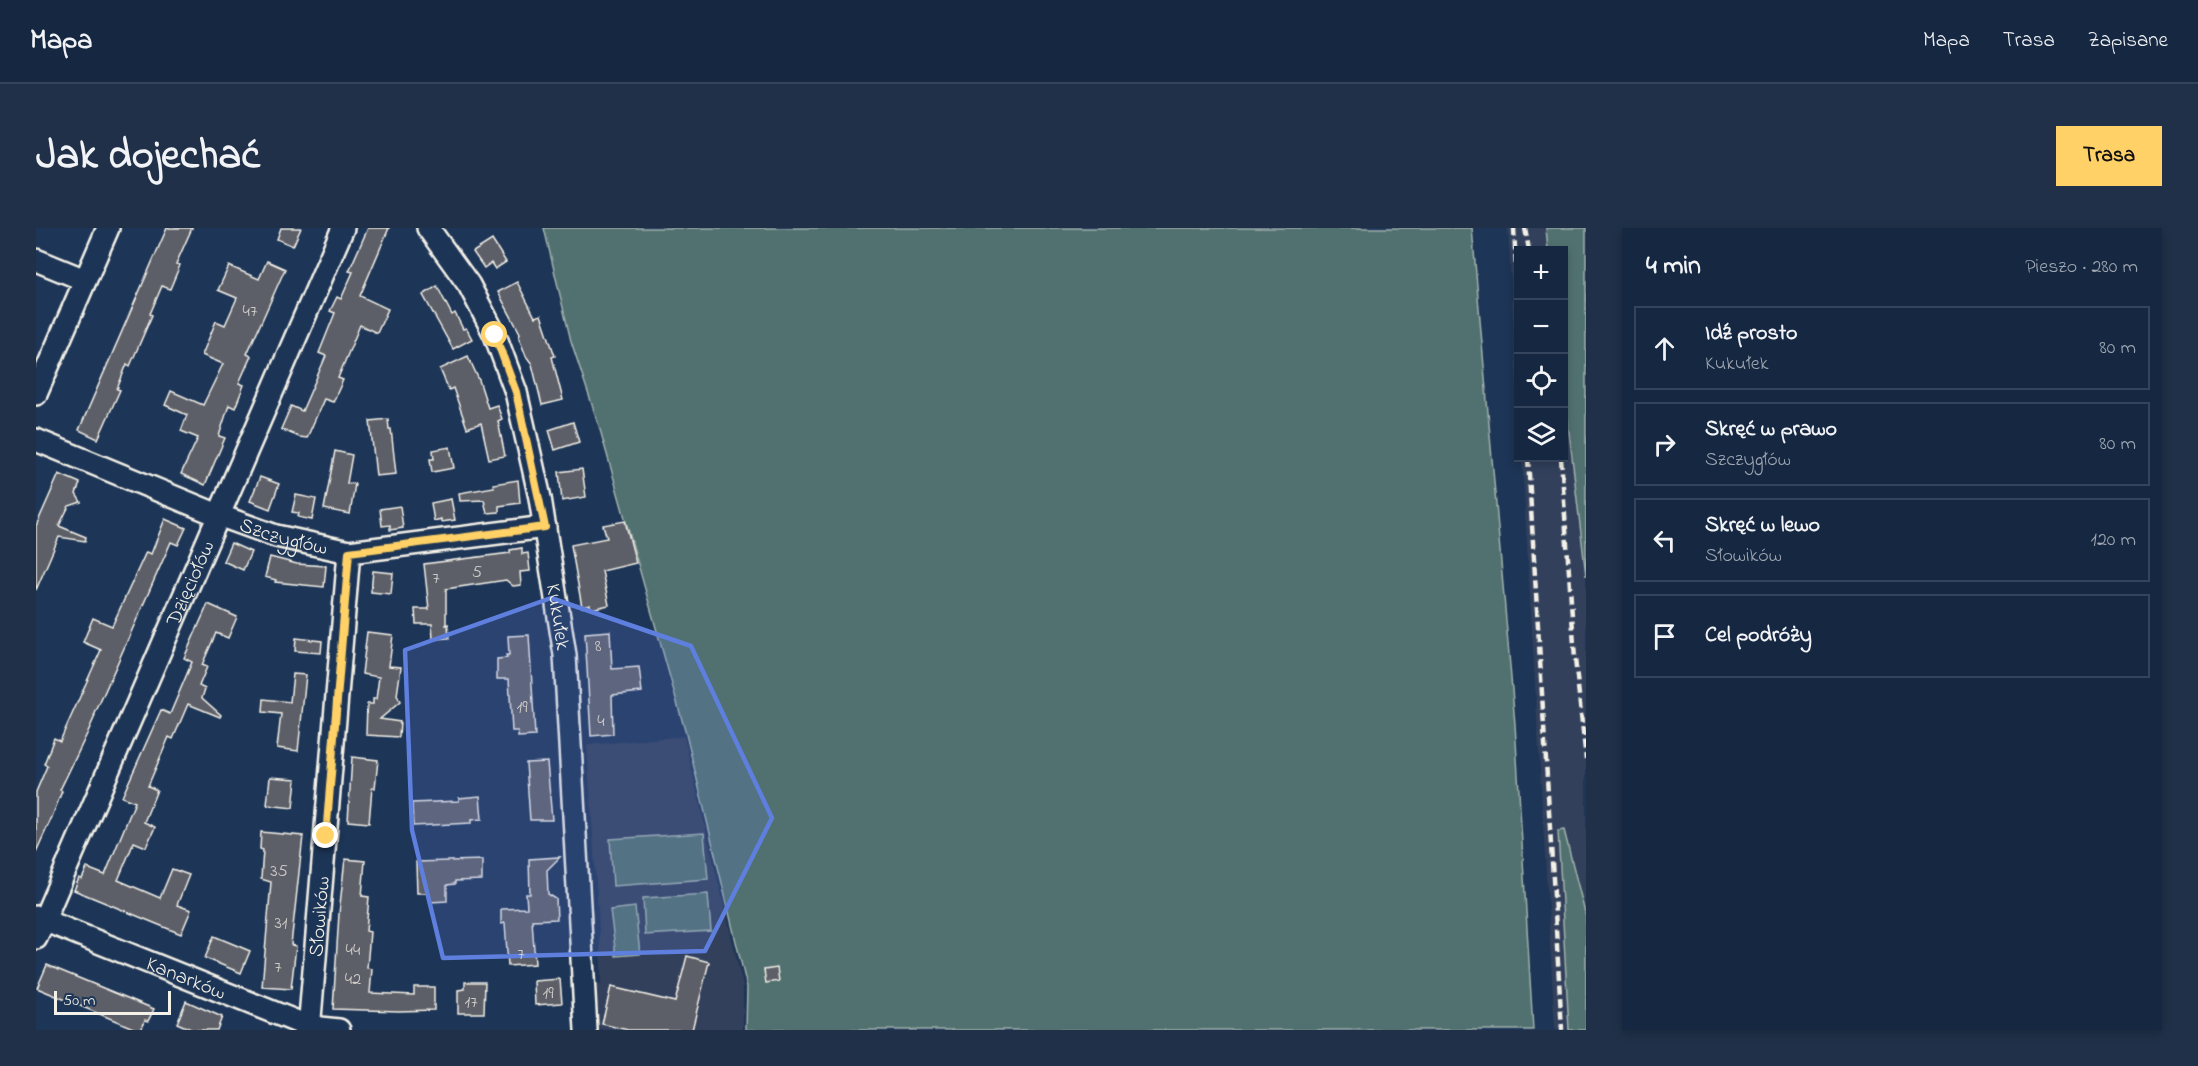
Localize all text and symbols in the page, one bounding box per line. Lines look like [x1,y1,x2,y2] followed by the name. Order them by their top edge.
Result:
[30,21,92,62] text: Mapa
[1923,26,1970,56] text: Mapa
[2003,26,2055,56] text: Trasa
[2088,26,2168,56] text: Zapisane
[36,126,260,187] text: Jak dojechać
[2056,126,2162,186] button: Trasa
[1514,246,1568,462] map controls
[1514,246,1568,300] button: +
[1646,248,1701,286] text: 4 min
[2025,253,2138,282] text: Pieszo · 280 m
[243,299,258,325] house number: 47
[1514,300,1568,354] button: −
[1705,318,1798,350] text: Idź prosto
[481,321,507,347] route start
[1648,332,1681,365] icon: ahead
[2099,334,2136,363] text: 80 m
[1705,350,1768,379] text: Kukułek
[1514,354,1568,408] button: locate
[1514,408,1568,462] button: layers
[1705,414,1837,446] text: Skręć w prawo
[1648,428,1681,461] icon: right
[2099,430,2136,459] text: 80 m
[1705,446,1791,475] text: Szczygłów
[1705,510,1820,542] text: Skręć w lewo
[235,511,330,564] street label: Szczygłów
[1648,524,1681,557] icon: left
[2091,526,2136,555] text: 120 m
[159,536,223,632] street label: Dzięciołów
[1705,542,1782,571] text: Słowików
[472,560,482,586] house number: 5
[432,566,440,592] house number: 7
[537,582,577,653] street label: Kukułek
[1648,620,1681,653] icon: arrive
[1705,620,1812,652] text: Cel podróży
[595,634,602,660] house number: 8
[516,695,528,721] house number: 19
[597,709,605,735] house number: 4
[312,822,338,848] route end
[270,859,288,885] house number: 35
[302,875,339,958] street label: Słowików
[274,911,288,937] house number: 31
[346,938,361,964] house number: 44
[517,942,525,968] house number: 7
[141,950,230,1009] street label: Kanarków
[274,955,282,981] house number: 7
[345,967,361,993] house number: 42
[542,981,554,1007] house number: 19
[54,988,171,1016] scale bar
[63,989,95,1013] text: 50 m
[464,990,478,1016] house number: 17

